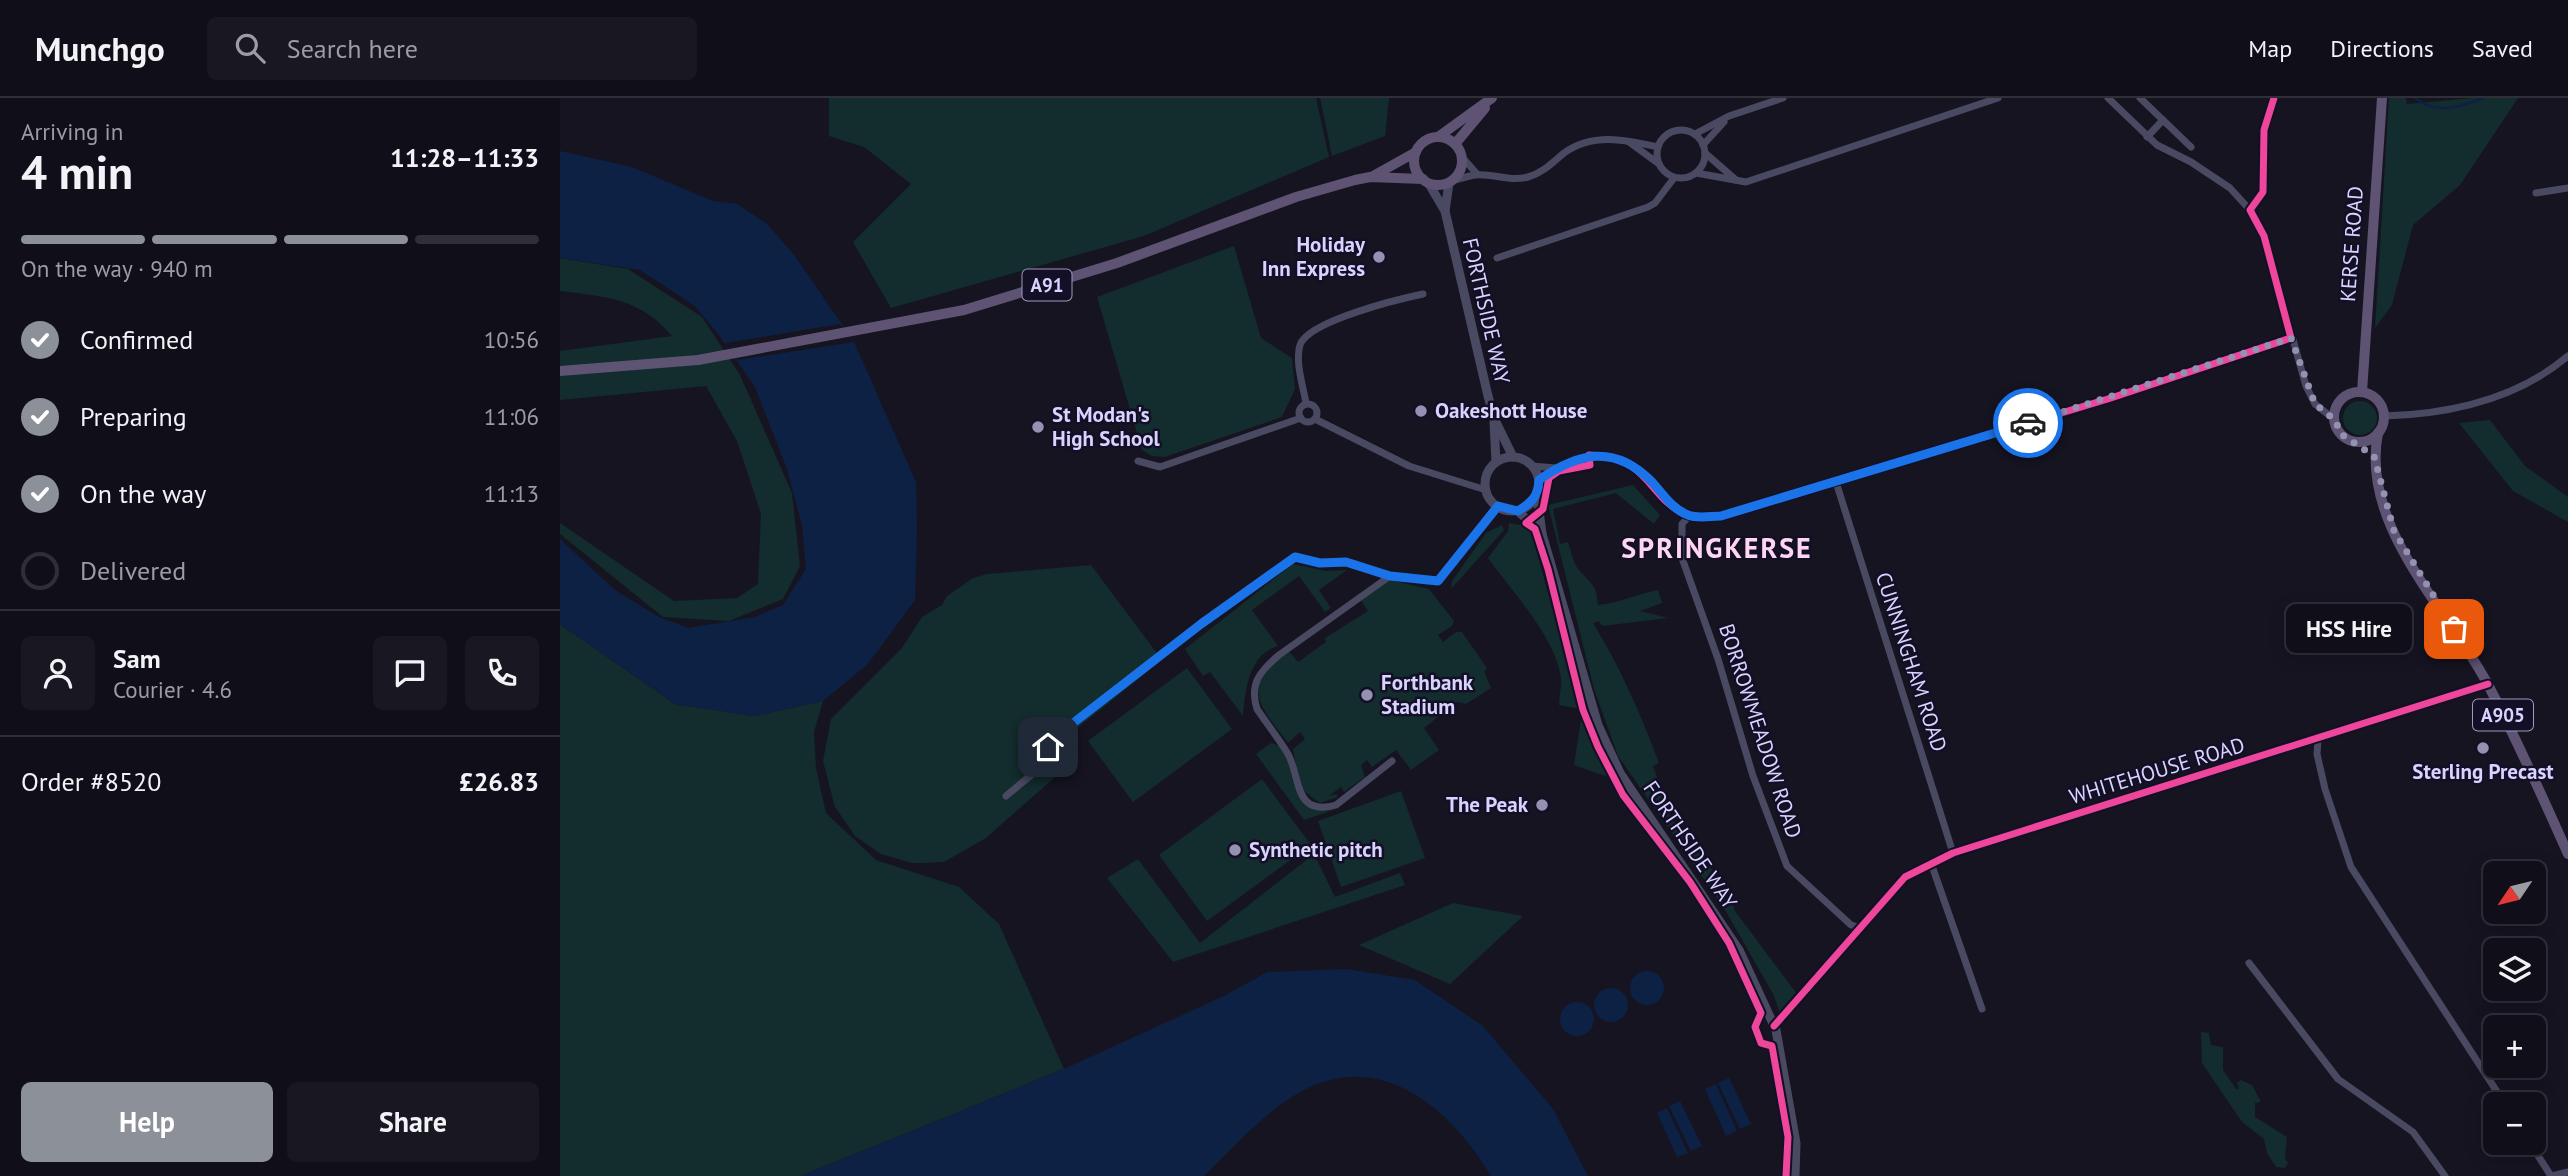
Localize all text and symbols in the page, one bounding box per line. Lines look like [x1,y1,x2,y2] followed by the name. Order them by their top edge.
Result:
[207,17,697,80] search box
[35,27,165,70] text: Munchgo
[231,29,269,67] icon: search
[287,32,418,65] text: Search here
[2248,33,2292,64] text: Map
[2330,33,2434,64] text: Directions
[2472,33,2533,64] text: Saved
[21,117,123,146] text: Arriving in
[390,141,539,174] text: 11:28–11:33
[21,142,133,202] text: 4 min
[2334,185,2369,303] street label: KERSE ROAD
[1262,231,1366,282] place label: Holiday Inn Express
[1457,235,1516,387] street label: FORTHSIDE WAY
[1371,249,1387,265] marker: Holiday Inn Express
[21,254,213,283] text: On the way · 940 m
[1022,270,1072,300] road number: A91
[21,321,59,359] icon: check
[80,323,193,356] text: Confirmed
[484,325,539,354] text: 10:56
[1993,388,2063,458] courier
[1435,397,1587,424] place label: Oakeshott House
[21,398,59,436] icon: check
[80,400,187,433] text: Preparing
[1052,401,1161,452] place label: St Modan's High School
[484,402,539,431] text: 11:06
[1413,403,1429,419] marker: Oakeshott House
[2009,404,2047,442] icon: car
[1030,419,1046,435] marker: St Modan's High School
[21,475,59,513] icon: check
[80,477,206,510] text: On the way
[484,479,539,508] text: 11:13
[1621,529,1813,566] district label: SPRINGKERSE
[80,554,186,587] text: Delivered
[1870,569,1953,755] street label: CUNNINGHAM ROAD
[2424,599,2484,659] pin
[2286,604,2412,654] callout: HSS Hire
[2435,610,2473,648] icon: bag
[2306,614,2392,643] text: HSS Hire
[1713,620,1808,841] street label: BORROWMEADOW ROAD
[21,636,95,710] button: person
[373,636,447,710] button: chat
[465,636,539,710] button: phone
[113,642,161,675] text: Sam
[1381,669,1474,720] place label: Forthbank Stadium
[113,675,232,704] text: Courier · 4.6
[1359,687,1375,703] marker: Forthbank Stadium
[2473,700,2533,730] road number: A905
[1018,717,1078,777] pin
[1029,728,1067,766] icon: home
[2066,731,2248,810] street label: WHITEHOUSE ROAD
[2475,740,2491,756] marker: Sterling Precast
[2412,758,2554,785] place label: Sterling Precast
[21,765,161,798] text: Order #8520
[459,765,539,798] text: £26.83
[1638,775,1743,914] street label: FORTHSIDE WAY
[1446,791,1529,818] place label: The Peak
[1534,797,1550,813] marker: The Peak
[1249,836,1383,863] place label: Synthetic pitch
[1227,842,1243,858] marker: Synthetic pitch
[2483,861,2546,924] north arrow
[2483,861,2546,1155] map controls
[2483,938,2546,1001] button: layers
[2483,1015,2546,1078] button: +
[21,1082,273,1162] button: Help
[287,1082,539,1162] button: Share
[2483,1092,2546,1155] button: −

